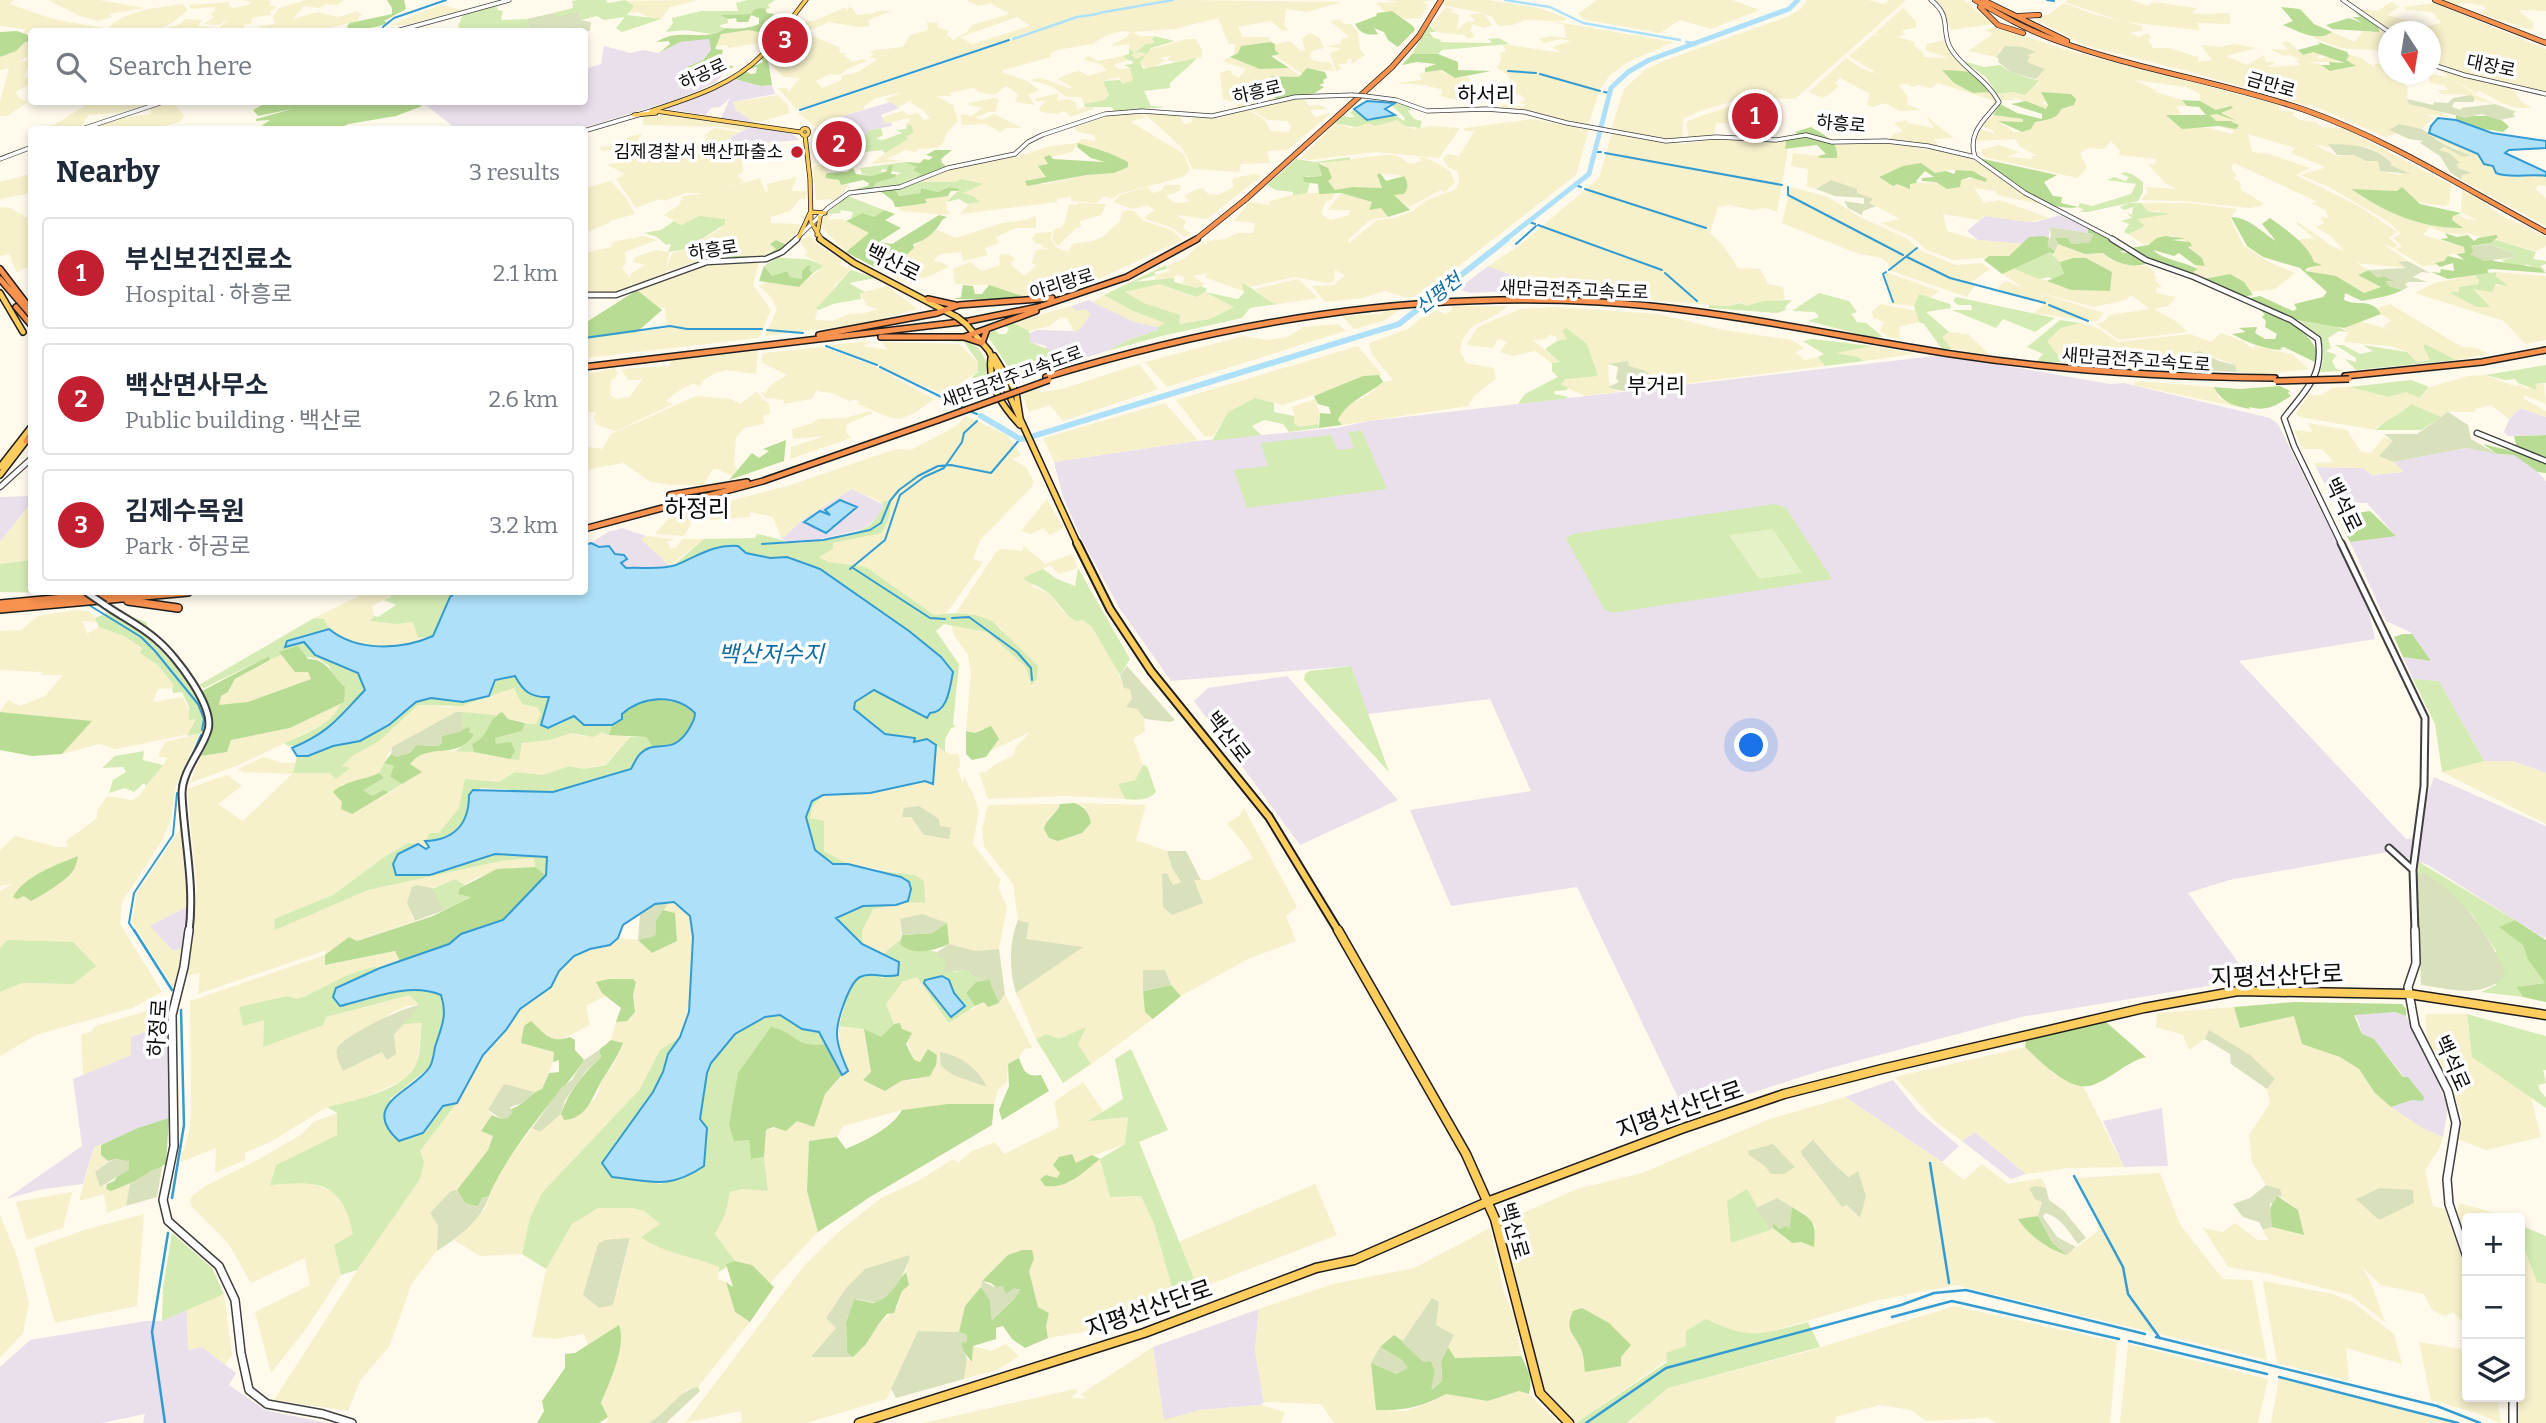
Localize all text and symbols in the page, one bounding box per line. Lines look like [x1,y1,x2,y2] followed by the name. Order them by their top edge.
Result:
[762,14,808,66] pin: 3
[2378,21,2441,84] north arrow
[28,28,588,105] search box
[52,48,90,86] icon: search
[2464,50,2518,82] street label: 대장로
[108,51,252,82] text: Search here
[676,54,730,94] street label: 하공로
[2244,68,2298,102] street label: 금만로
[1230,76,1284,108] street label: 하흥로
[1457,82,1515,108] district label: 하서리
[1732,90,1778,142] pin: 1
[1815,111,1867,137] street label: 하흥로
[816,118,862,170] pin: 2
[614,141,783,163] place label: 김제경찰서 백산파출소
[789,144,805,160] marker: 김제경찰서 백산파출소
[56,154,160,190] text: Nearby
[469,158,560,186] text: 3 results
[687,236,739,264] street label: 하흥로
[861,239,925,287] street label: 백산로
[125,244,292,275] text: 부신보건진료소
[76,259,86,287] text: 1
[493,259,558,287] text: 2.1 km
[1027,264,1097,304] street label: 아리랑로
[1411,267,1467,319] water label: 신평천
[1499,276,1649,304] street label: 새만금전주고속도로
[125,280,293,308] text: Hospital · 하흥로
[938,341,1086,413] street label: 새만금전주고속도로
[2061,344,2211,376] street label: 새만금전주고속도로
[125,370,269,401] text: 백산면사무소
[1627,373,1685,399] district label: 부거리
[75,385,87,413] text: 2
[488,385,558,413] text: 2.6 km
[125,406,362,434] text: Public building · 백산로
[2319,473,2367,537] street label: 백석로
[664,495,730,523] district label: 하정리
[125,496,245,527] text: 김제수목원
[74,511,88,539] text: 3
[489,511,558,539] text: 3.2 km
[125,532,251,560] text: Park · 하공로
[718,640,826,668] water label: 백산저수지
[1200,706,1256,768] street label: 백산로
[1734,728,1768,762] your location
[2210,960,2344,992] street label: 지평선산단로
[143,998,173,1058] street label: 하정로
[2428,1031,2476,1095] street label: 백석로
[1613,1075,1747,1145] street label: 지평선산단로
[1494,1200,1534,1262] street label: 백산로
[2462,1213,2525,1402] map controls
[2462,1213,2525,1276] button: +
[1082,1274,1216,1344] street label: 지평선산단로
[2462,1276,2525,1339] button: −
[2462,1339,2525,1402] button: layers

